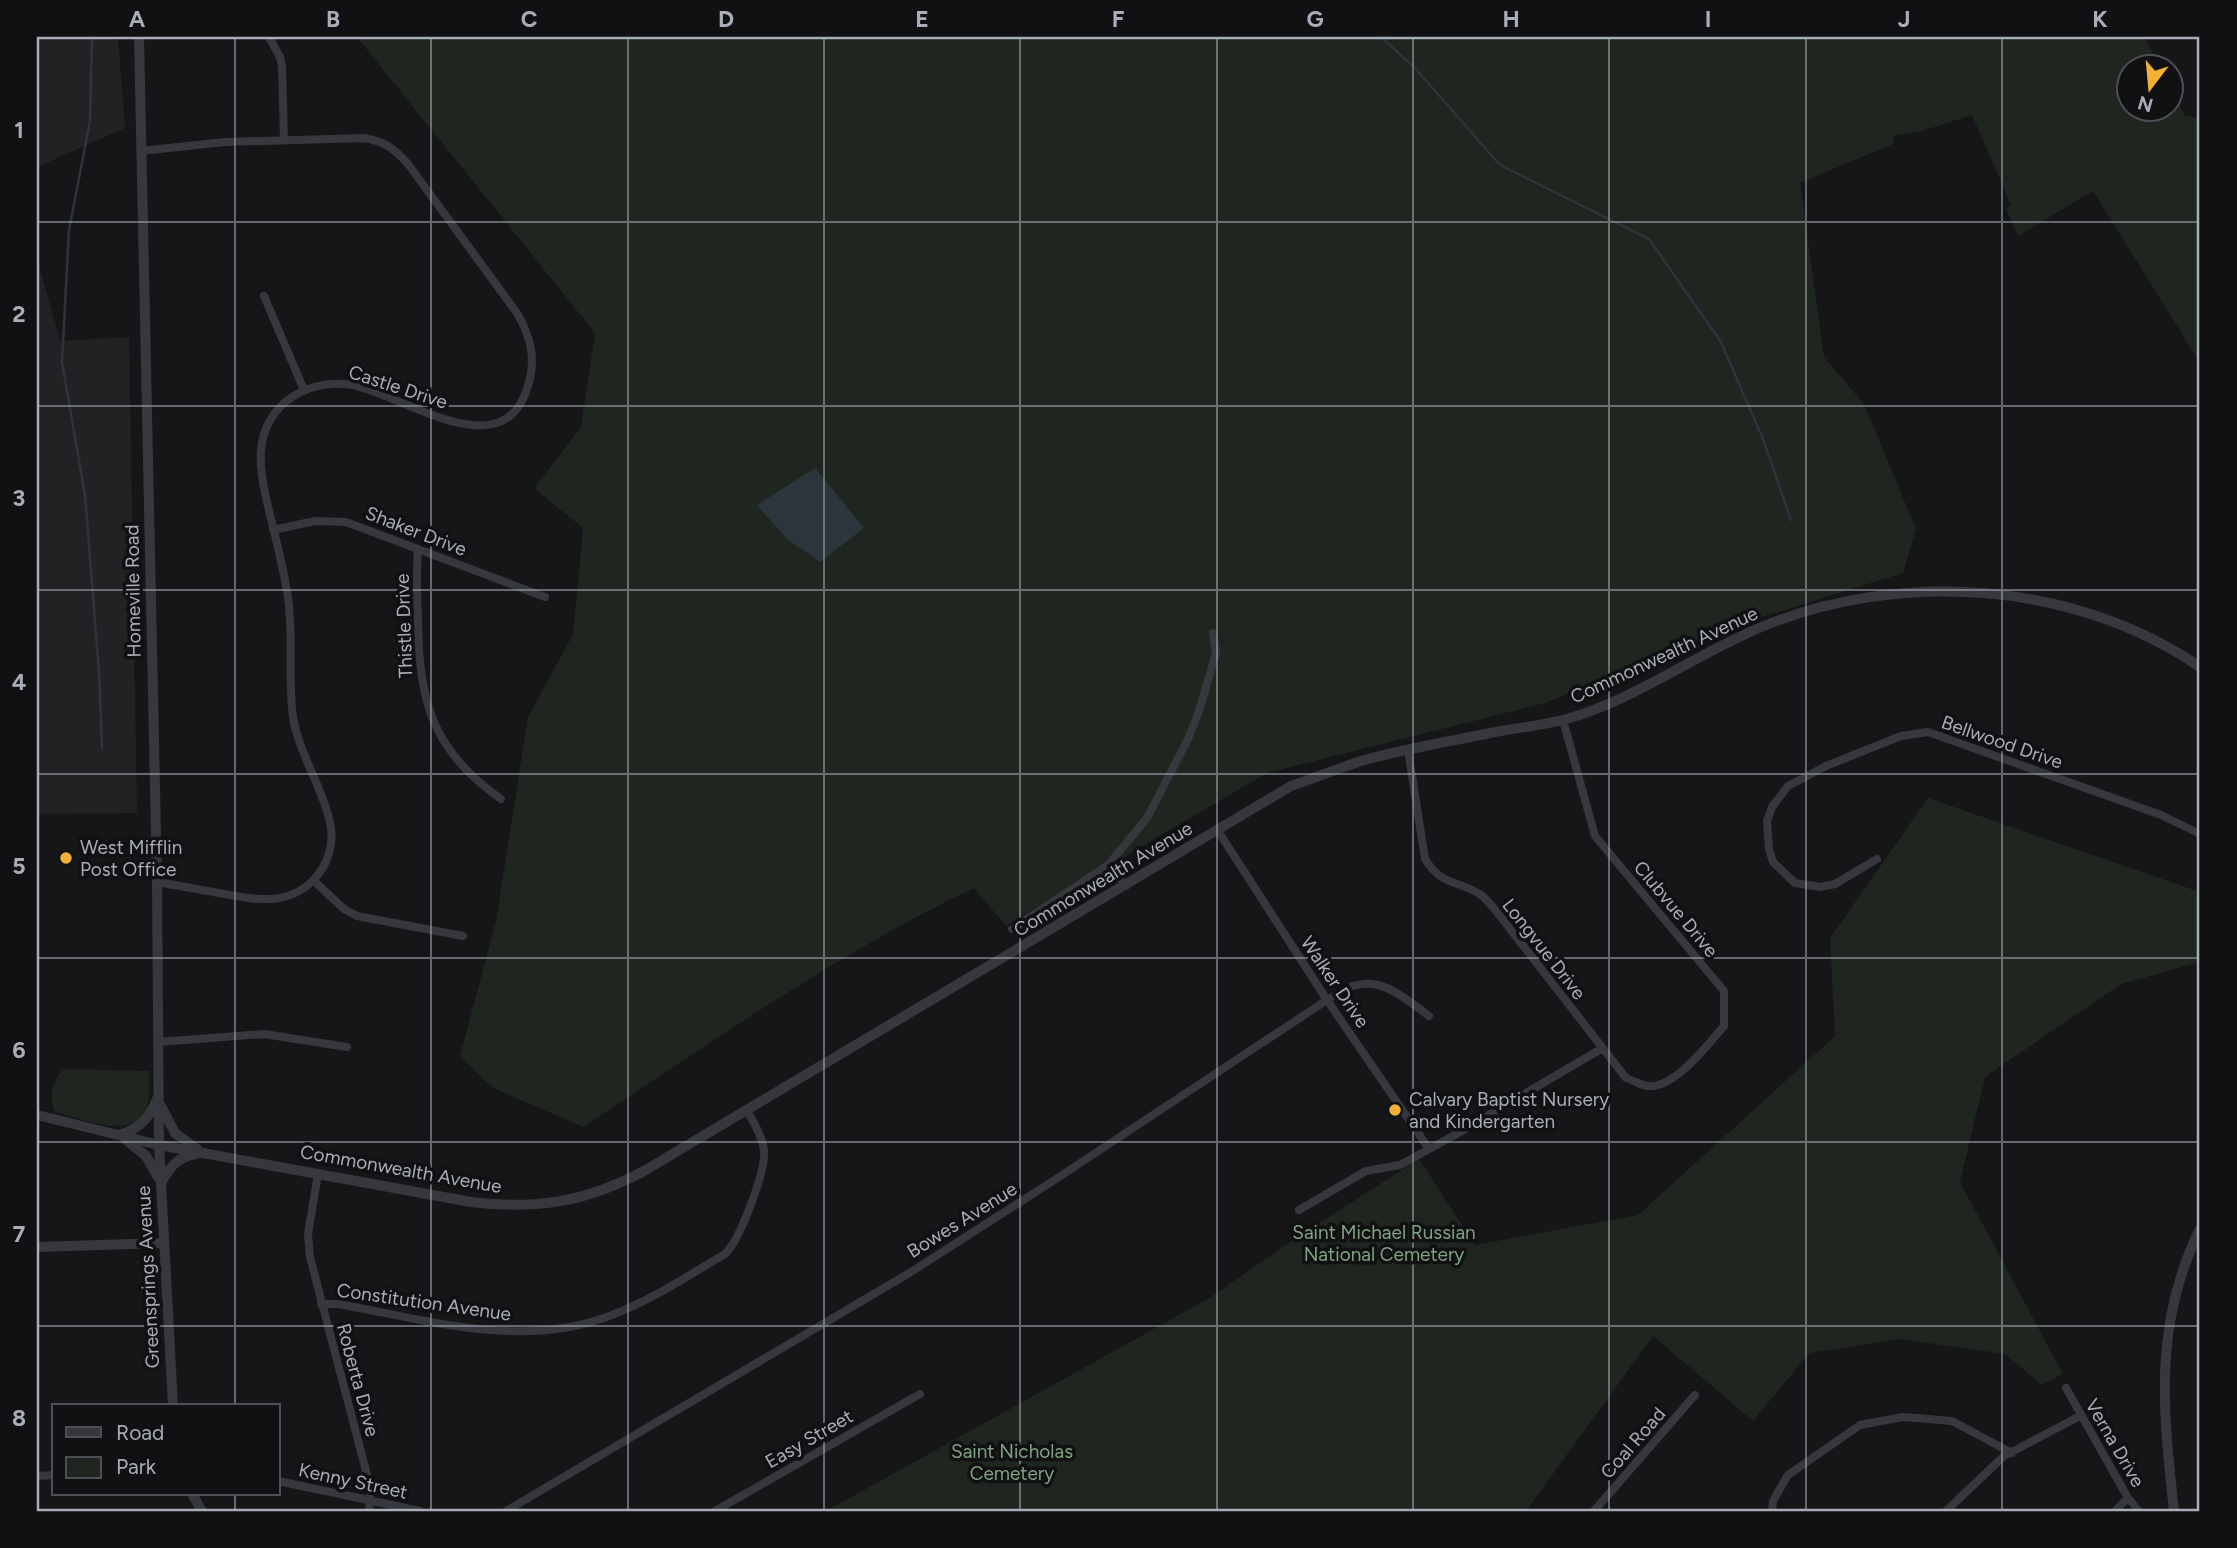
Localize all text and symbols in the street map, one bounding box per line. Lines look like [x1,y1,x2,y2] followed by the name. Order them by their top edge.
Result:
[129,5,146,33] text: A
[326,5,340,33] text: B
[521,5,538,33] text: C
[718,5,734,33] text: D
[915,5,929,33] text: E
[1112,5,1125,33] text: F
[1306,5,1324,33] text: G
[1502,5,1520,33] text: H
[1705,5,1711,33] text: I
[1898,5,1910,33] text: J
[2092,5,2108,33] text: K
[2114,52,2184,122] north arrow
[2135,91,2156,117] text: N
[14,116,24,144] text: 1
[12,300,26,328] text: 2
[346,360,450,414] street label: Castle Drive
[13,484,25,512] text: 3
[362,501,470,561] street label: Shaker Drive
[120,524,146,658] street label: Homeville Road
[391,573,417,679] street label: Thistle Drive
[1567,601,1761,709] street label: Commonwealth Avenue
[12,668,26,696] text: 4
[1938,710,2066,774] street label: Bellwood Drive
[1010,817,1196,941] street label: Commonwealth Avenue
[80,836,182,881] place label: West Mifflin Post Office
[58,850,74,866] marker: West Mifflin Post Office
[12,852,26,880] text: 5
[1629,856,1723,962] street label: Clubvue Drive
[1497,894,1591,1004] street label: Longvue Drive
[1296,932,1374,1032] street label: Walker Drive
[12,1036,26,1064] text: 6
[1409,1088,1609,1133] place label: Calvary Baptist Nursery and Kindergarten
[1387,1102,1403,1118] marker: Calvary Baptist Nursery and Kindergarten
[298,1140,504,1198] street label: Commonwealth Avenue
[903,1177,1021,1263] street label: Bowes Avenue
[132,1185,164,1369] street label: Greensprings Avenue
[13,1220,26,1248] text: 7
[1292,1221,1476,1266] park label: Saint Michael Russian National Cemetery
[335,1278,513,1326] street label: Constitution Avenue
[332,1321,384,1439] street label: Roberta Drive
[2081,1395,2149,1491] street label: Verna Drive
[1596,1403,1670,1483] street label: Coal Road
[12,1404,26,1432] text: 8
[52,1404,280,1496] legend
[761,1405,857,1473] street label: Easy Street
[116,1420,164,1445] text: Road
[951,1440,1073,1485] park label: Saint Nicholas Cemetery
[116,1454,157,1479] text: Park
[296,1458,410,1504] street label: Kenny Street

